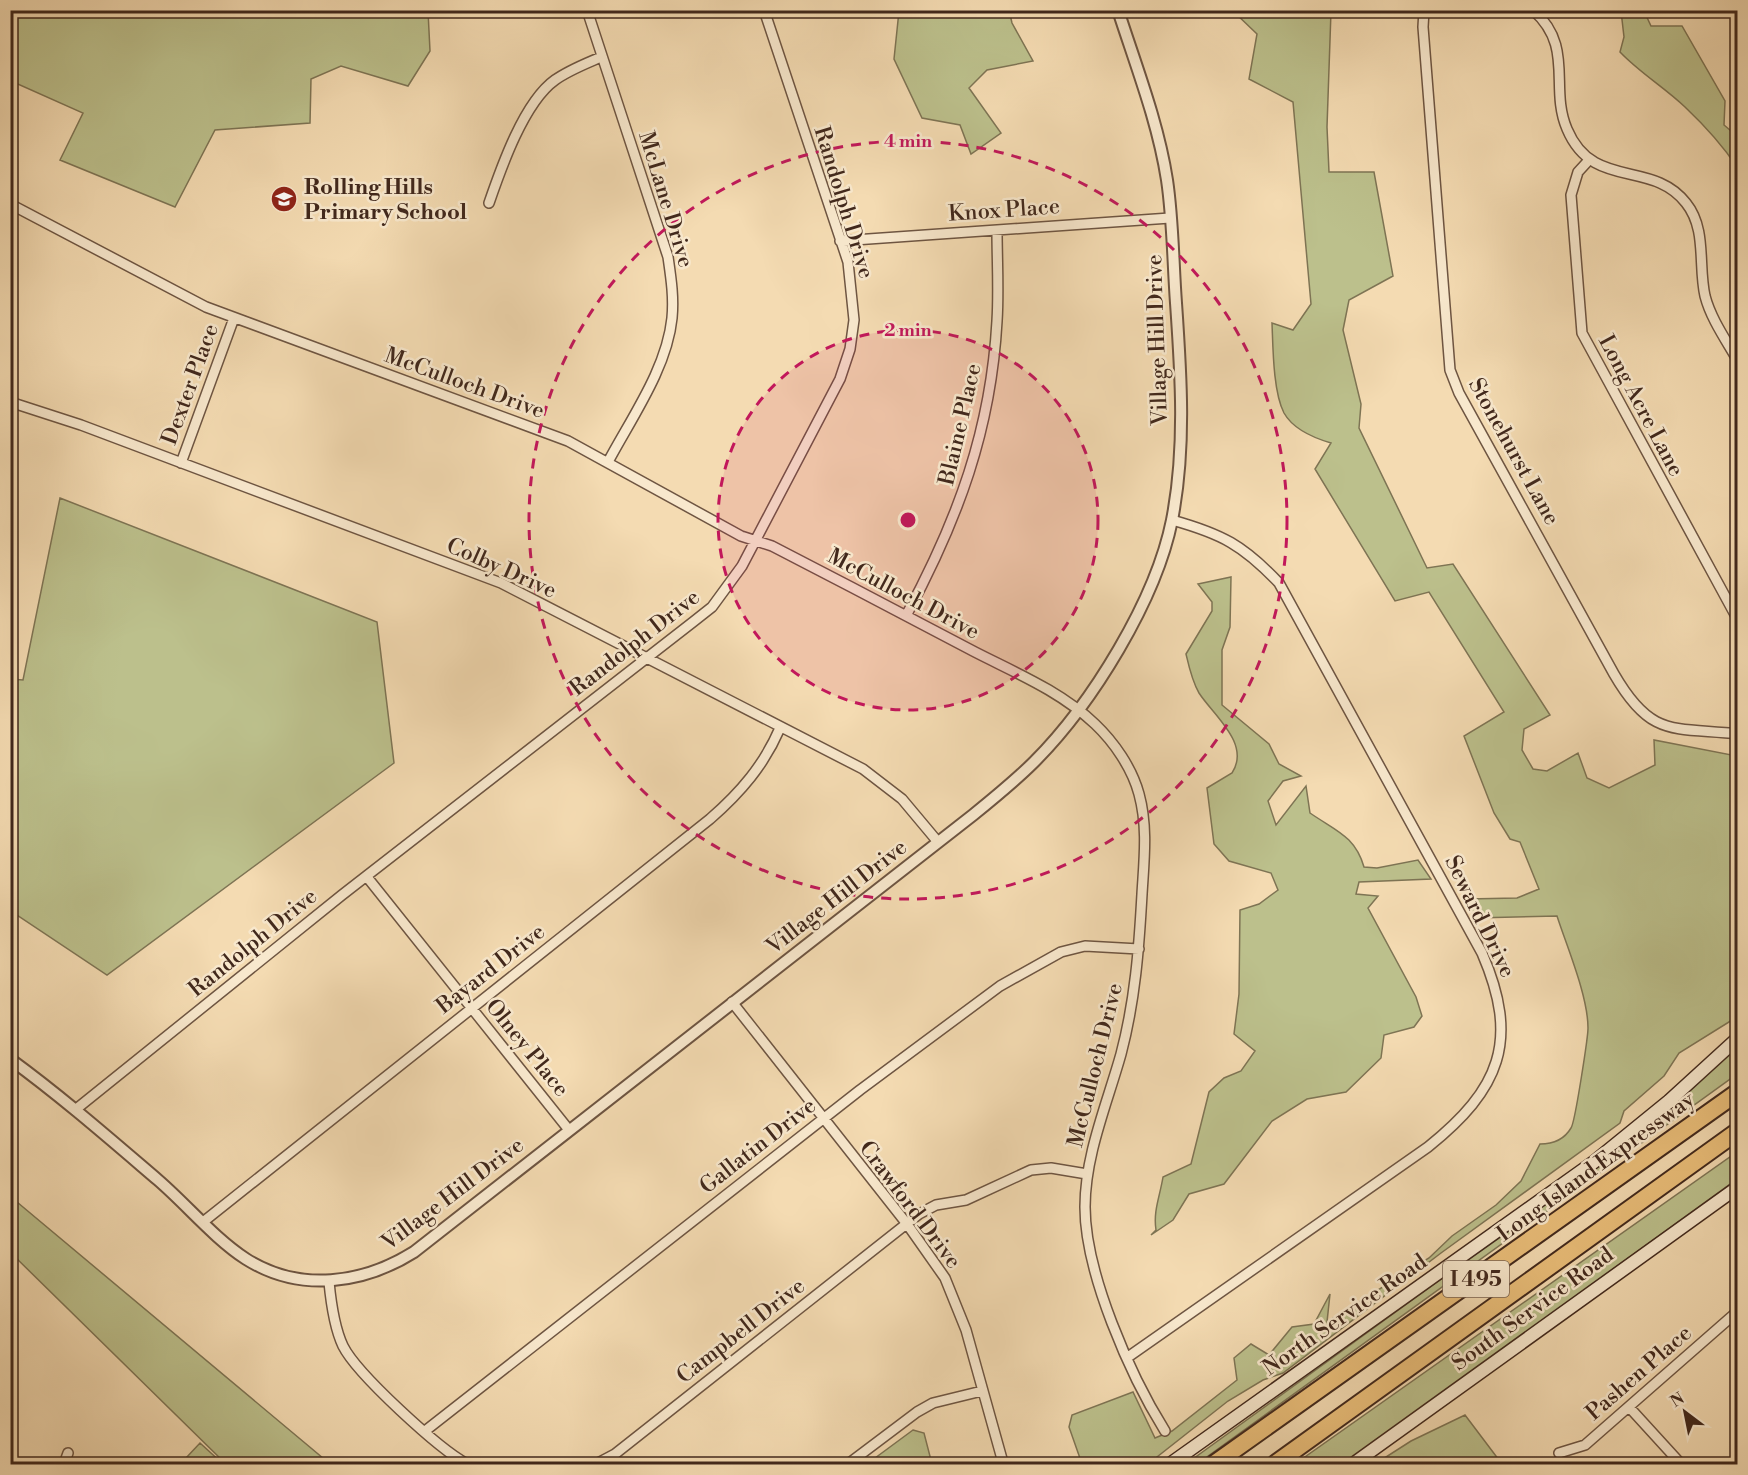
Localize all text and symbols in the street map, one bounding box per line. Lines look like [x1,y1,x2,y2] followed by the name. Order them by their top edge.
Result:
[808,123,880,282] street label: Randolph Drive
[632,128,699,271] street label: McLane Drive
[884,130,932,153] text: 4 min
[304,174,467,226] place label: Rolling Hills Primary School
[269,184,299,214] school or university icon: Rolling Hills Primary School
[947,193,1061,228] street label: Knox Place
[1141,254,1174,427] street label: Village Hill Drive
[884,319,932,342] text: 2 min
[156,320,225,449] street label: Dexter Place
[1592,330,1689,481] street label: Long Acre Lane
[381,342,548,425] street label: McCulloch Drive
[933,361,988,489] street label: Blaine Place
[1462,373,1565,530] street label: Stonehurst Lane
[898,510,918,530] centre of rings
[442,532,561,605] street label: Colby Drive
[823,543,984,646] street label: McCulloch Drive
[564,584,705,702] street label: Randolph Drive
[760,834,913,961] street label: Village Hill Drive
[1438,851,1521,982] street label: Seward Drive
[183,883,323,1003] street label: Randolph Drive
[430,918,551,1021] street label: Bayard Drive
[1062,980,1129,1150] street label: McCulloch Drive
[479,994,574,1102] street label: Olney Place
[1492,1086,1700,1248] street label: Long Island Expressway
[694,1092,821,1200] street label: Gallatin Drive
[376,1132,529,1257] street label: Village Hill Drive
[853,1136,967,1274] street label: Crawford Drive
[1447,1241,1619,1377] street label: South Service Road
[1257,1248,1433,1382] street label: North Service Road
[1443,1261,1509,1297] road number: I 495
[671,1273,810,1390] street label: Campbell Drive
[1581,1320,1697,1426] street label: Pashen Place
[1655,1382,1715,1442] north arrow
[1667,1388,1689,1412] text: N

